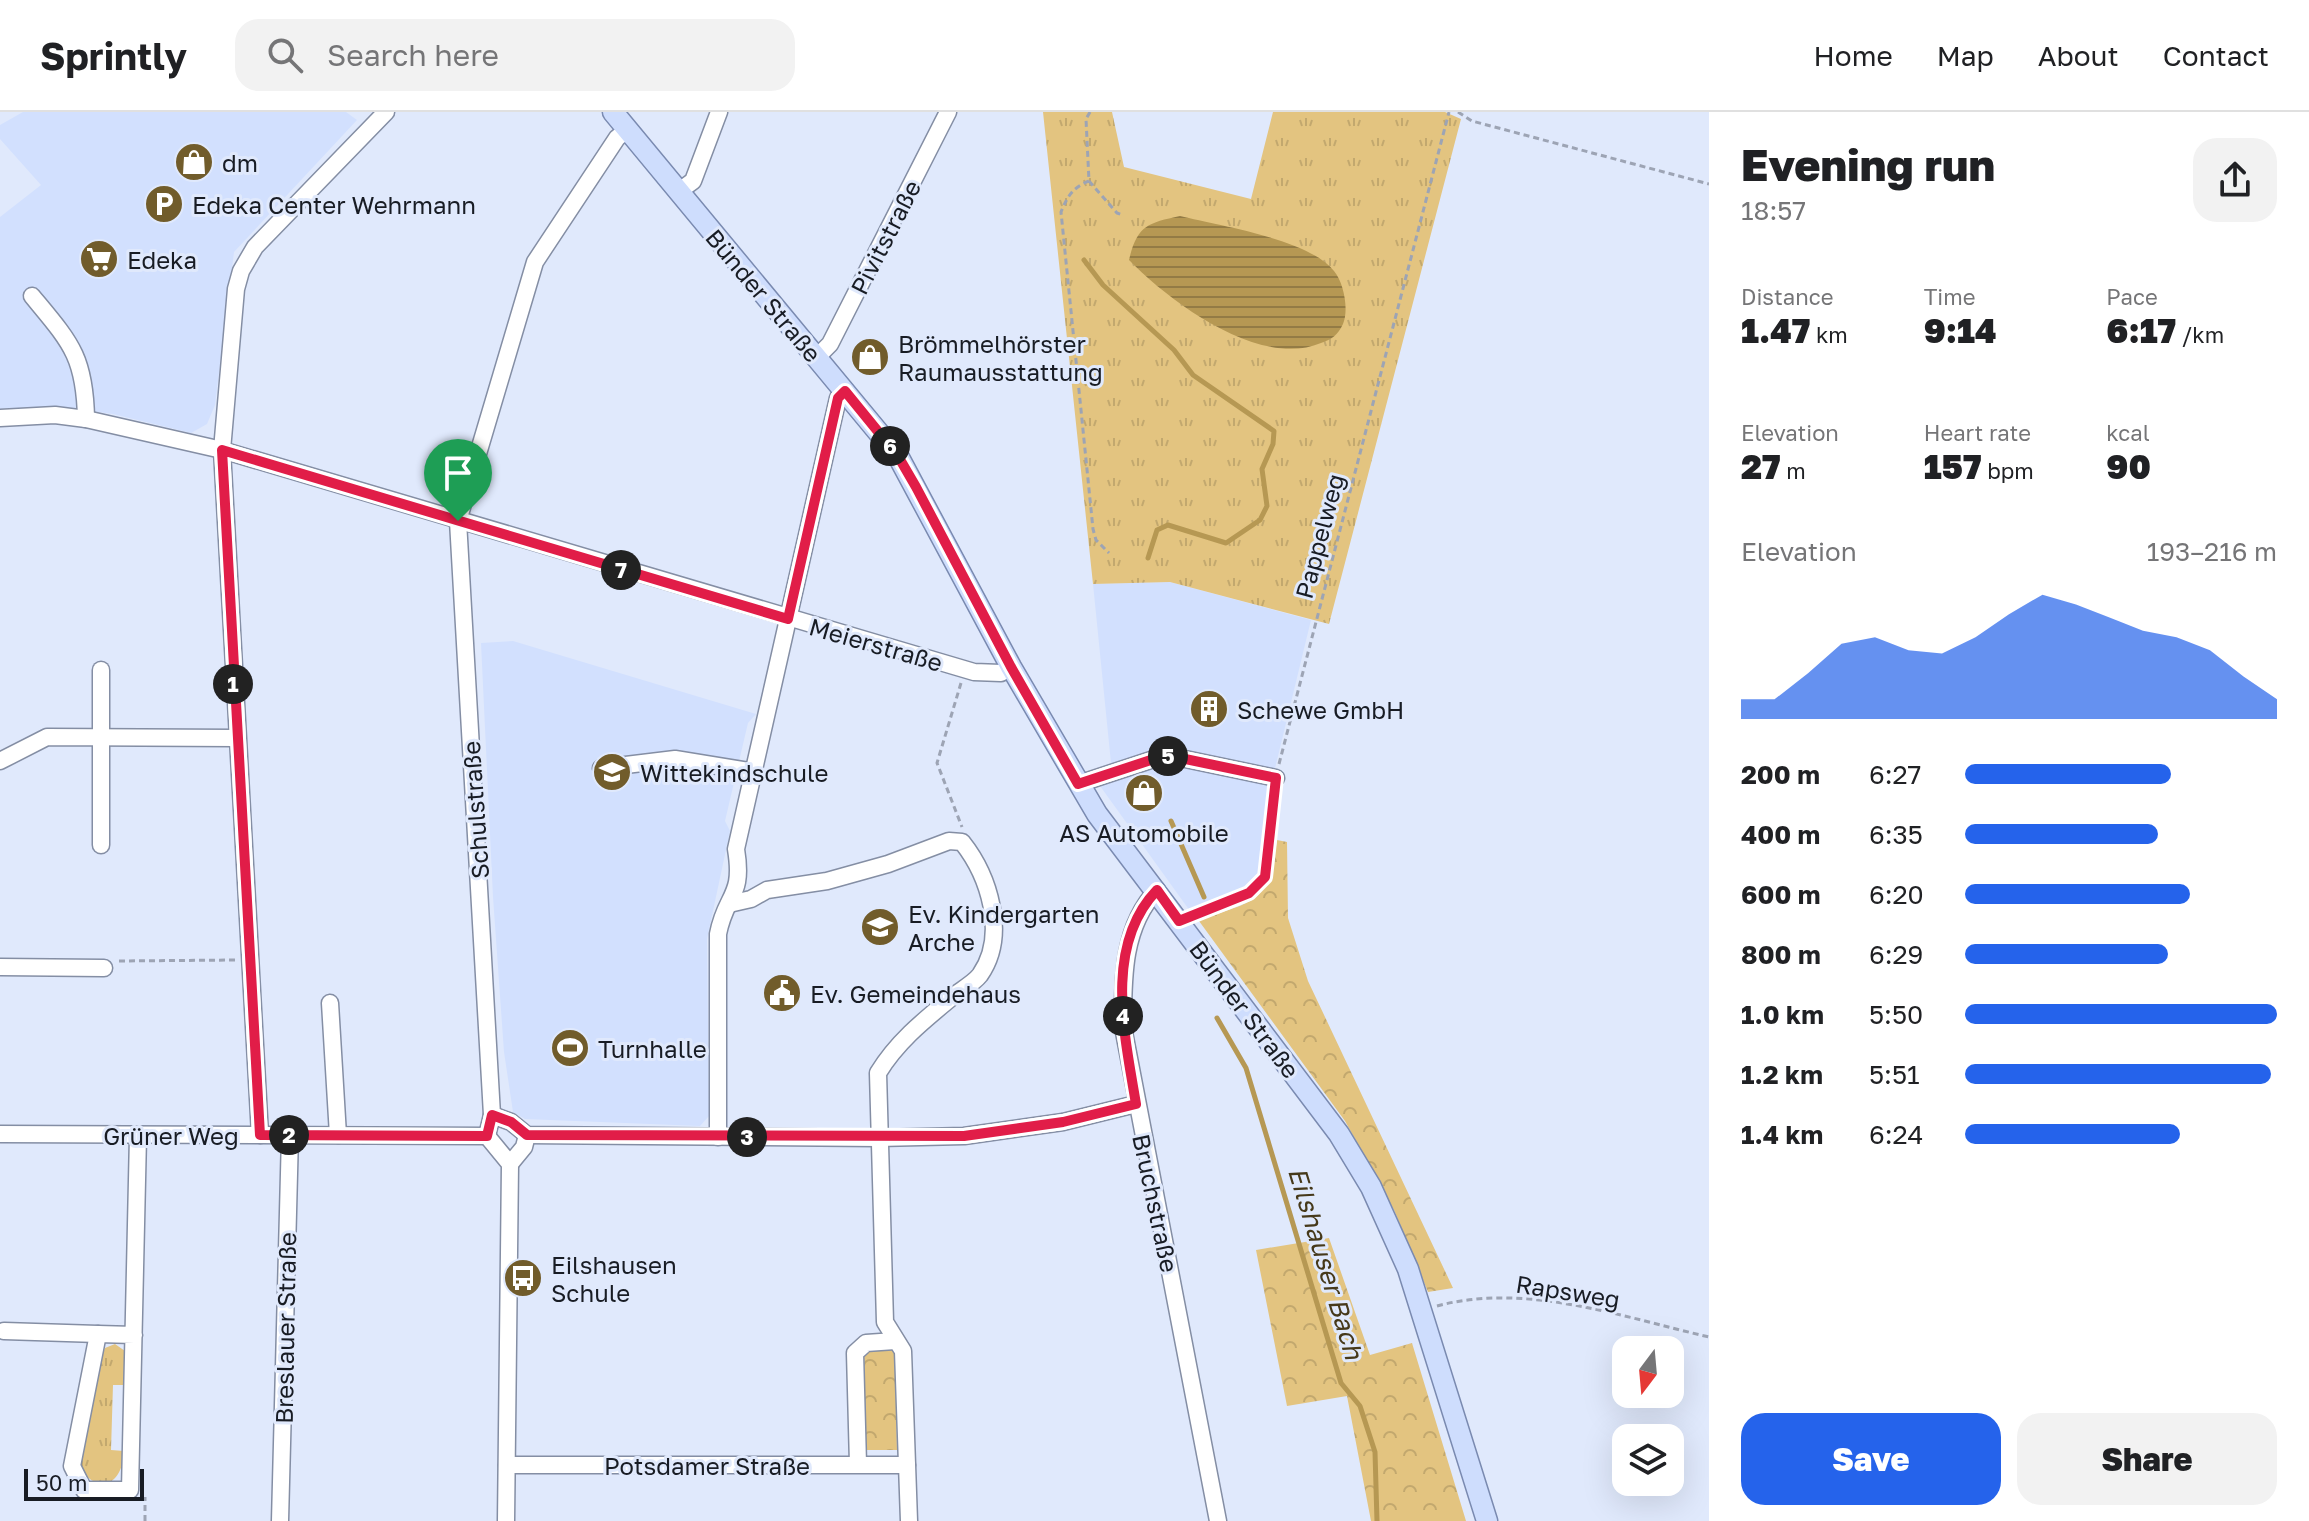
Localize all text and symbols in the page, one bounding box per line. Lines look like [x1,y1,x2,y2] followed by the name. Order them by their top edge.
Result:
[235,19,795,91] search box
[40,33,187,78] text: Sprintly
[263,33,307,77] icon: search
[327,37,499,73] text: Search here
[1814,39,1893,72] text: Home
[1937,39,1994,72] text: Map
[2038,39,2119,72] text: About
[2163,39,2269,72] text: Contact
[1741,138,1995,191] text: Evening run
[2193,138,2277,222] button: share
[173,141,215,183] shop icon: dm
[222,148,258,177] place label: dm
[844,175,926,299] street label: Pivitstraße
[143,183,185,225] parking icon: Edeka Center Wehrmann
[192,190,476,219] place label: Edeka Center Wehrmann
[1741,195,1806,226] text: 18:57
[700,223,828,367] street label: Bünder Straße
[78,238,120,280] supermarket icon: Edeka
[127,245,197,274] place label: Edeka
[1741,283,1833,310] text: Distance
[1924,283,1975,310] text: Time
[2106,283,2158,310] text: Pace
[1741,310,1810,350] text: 1.47
[1924,310,1997,350] text: 9:14
[2106,310,2176,350] text: 6:17
[1810,321,1848,348] text: km
[2176,321,2224,348] text: /km
[898,329,1103,386] place label: Brömmelhörster Raumausstattung
[849,336,891,378] shop icon: Brömmelhörster Raumausstattung
[1741,419,1839,446] text: Elevation
[1924,419,2031,446] text: Heart rate
[2106,419,2150,446] text: kcal
[870,426,910,466] pin: 6
[883,432,897,459] text: 6
[424,439,492,521] pin
[1741,446,1781,486] text: 27
[1924,446,1982,486] text: 157
[2106,446,2151,486] text: 90
[436,451,480,495] icon: arrive
[1781,457,1806,484] text: m
[1982,457,2034,484] text: bpm
[1288,471,1350,601] street label: Pappelweg
[1741,536,1857,567] text: Elevation
[2147,536,2277,567] text: 193–216 m
[601,550,641,590] pin: 7
[615,556,627,583] text: 7
[806,611,946,677] street label: Meierstraße
[213,664,253,704] pin: 1
[227,670,239,697] text: 1
[1188,688,1230,730] building icon: Schewe GmbH
[1237,695,1404,724] place label: Schewe GmbH
[1148,736,1188,776] pin: 5
[456,740,494,880] street label: Schulstraße
[1161,742,1175,769] text: 5
[591,751,633,793] school or university icon: Wittekindschule
[640,758,828,787] place label: Wittekindschule
[1741,759,1820,790] text: 200 m
[1869,759,1921,790] text: 6:27
[1123,772,1165,814] shop icon: AS Automobile
[1059,818,1229,847] place label: AS Automobile
[1741,819,1820,850] text: 400 m
[1869,819,1923,850] text: 6:35
[1741,879,1821,910] text: 600 m
[1869,879,1924,910] text: 6:20
[908,899,1100,956] place label: Ev. Kindergarten Arche
[859,906,901,948] school or university icon: Ev. Kindergarten Arche
[1184,935,1306,1083] street label: Bünder Straße
[1741,939,1821,970] text: 800 m
[1869,939,1923,970] text: 6:29
[761,972,803,1014] public building icon: Ev. Gemeindehaus
[810,979,1021,1008] place label: Ev. Gemeindehaus
[1103,996,1143,1036] pin: 4
[1741,999,1824,1030] text: 1.0 km
[1869,999,1923,1030] text: 5:50
[1116,1002,1130,1029] text: 4
[549,1027,591,1069] sports icon: Turnhalle
[598,1034,707,1063] place label: Turnhalle
[1741,1059,1823,1090] text: 1.2 km
[1869,1059,1920,1090] text: 5:51
[269,1115,309,1155] pin: 2
[727,1117,767,1157] pin: 3
[1741,1119,1823,1150] text: 1.4 km
[1869,1119,1923,1150] text: 6:24
[103,1121,239,1150] street label: Grüner Weg
[282,1121,296,1148] text: 2
[740,1123,754,1150] text: 3
[1127,1131,1185,1275] street label: Bruchstraße
[1282,1163,1370,1364] water label: Eilshauser Bach
[269,1232,301,1424] street label: Breslauer Straße
[551,1250,677,1307] place label: Eilshausen Schule
[502,1257,544,1299] bus stop icon: Eilshausen Schule
[1514,1268,1622,1314] street label: Rapsweg
[1612,1336,1684,1408] north arrow
[1612,1336,1684,1496] map controls
[1741,1413,2001,1505] button: Save
[2017,1413,2277,1505] button: Share
[1612,1424,1684,1496] button: layers
[604,1451,810,1480] street label: Potsdamer Straße
[24,1465,144,1501] scale bar
[36,1469,87,1496] text: 50 m

